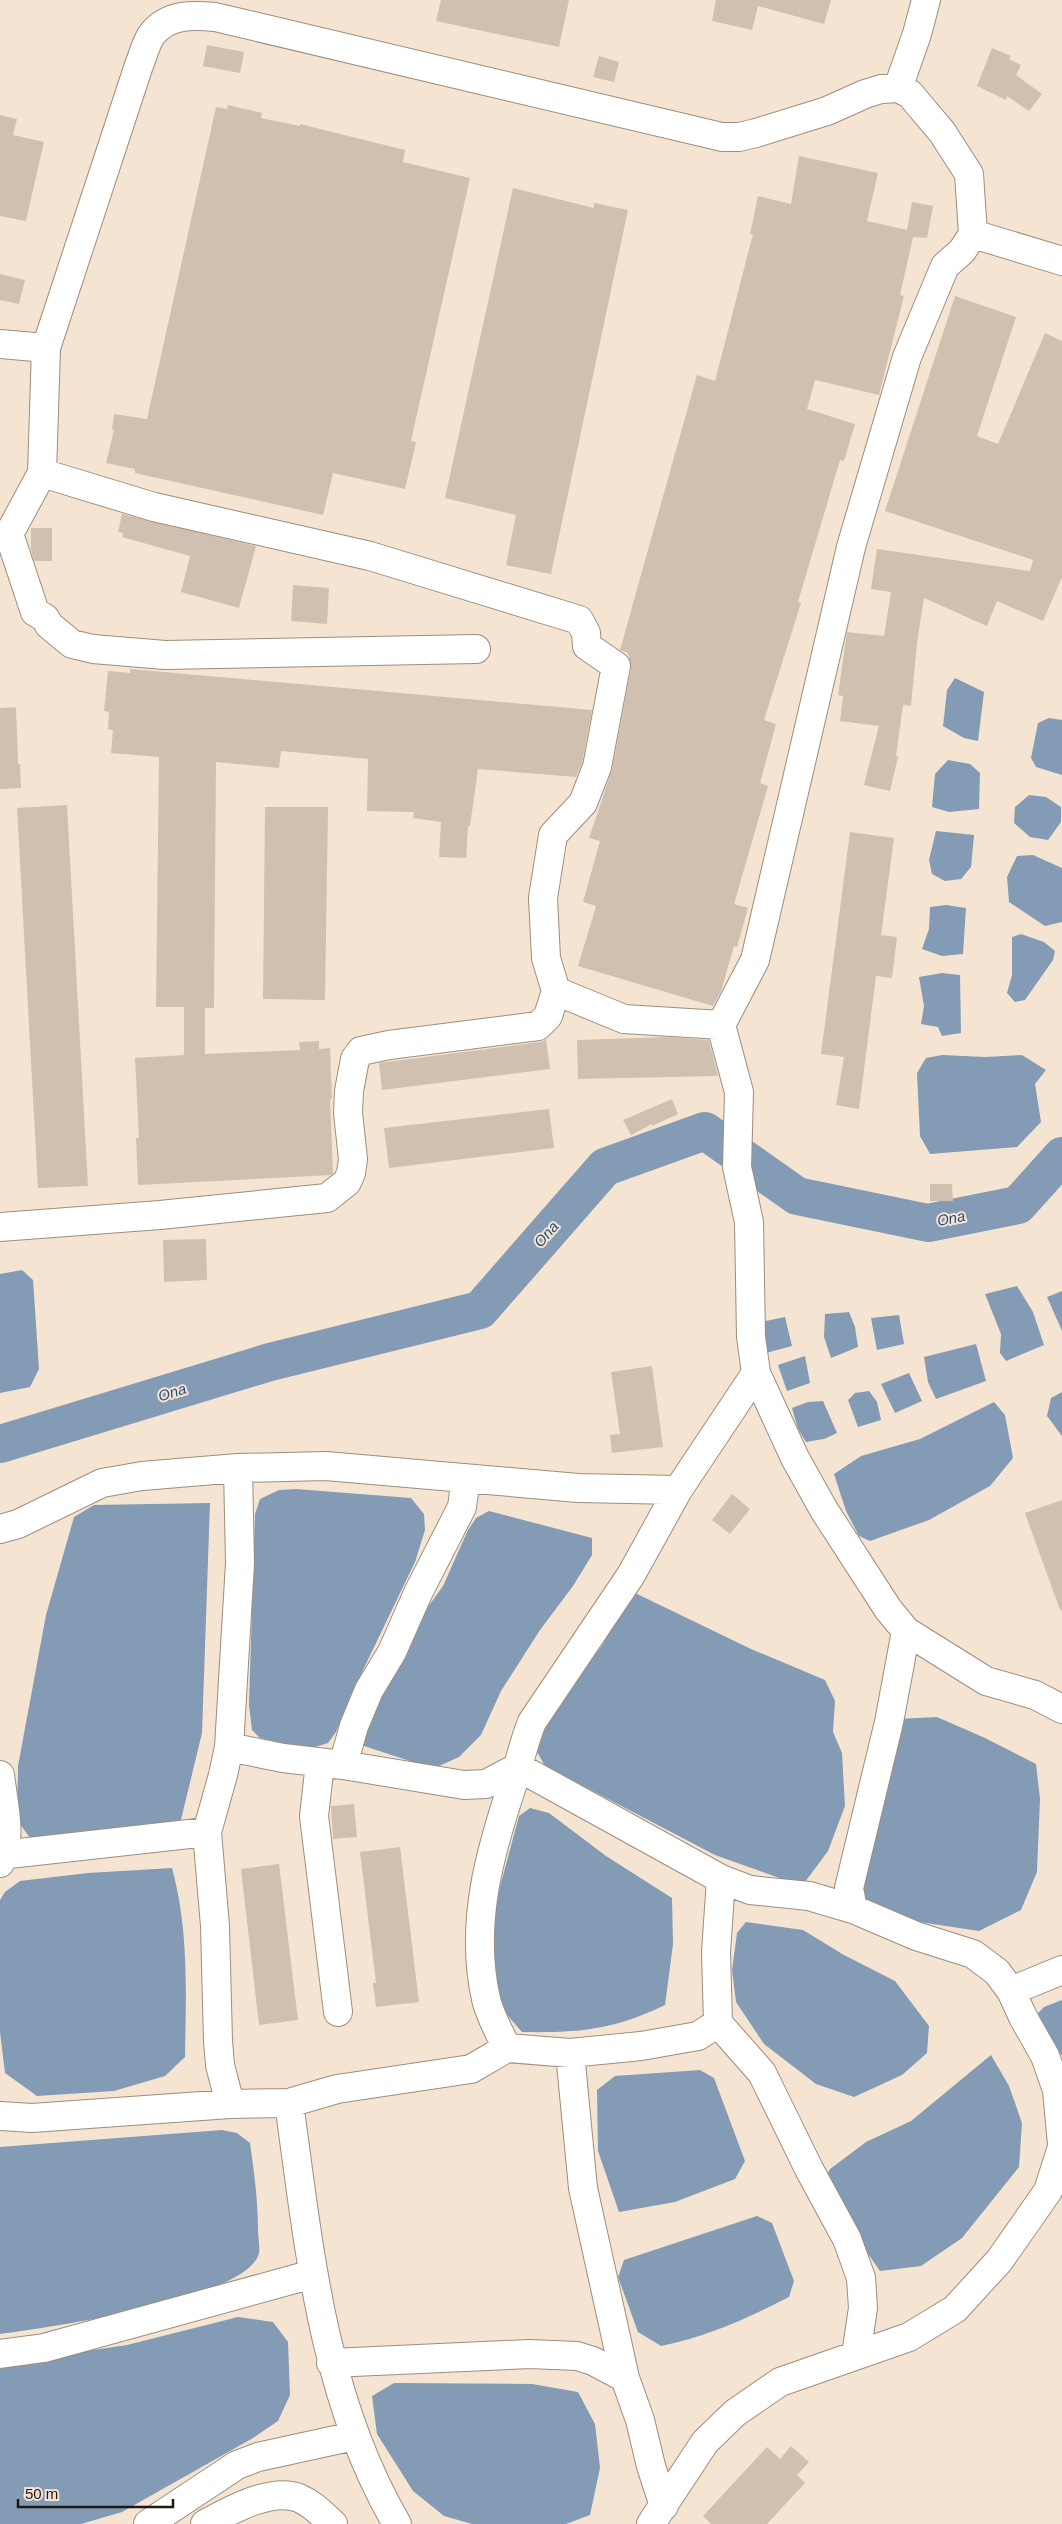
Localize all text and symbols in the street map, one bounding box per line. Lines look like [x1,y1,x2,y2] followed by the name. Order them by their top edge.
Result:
[935,1207,967,1229] water label: Ona
[530,1218,562,1250] water label: Ona
[156,1380,188,1404] water label: Ona
[18,2476,172,2508] scale bar
[25,2485,58,2502] text: 50 m

